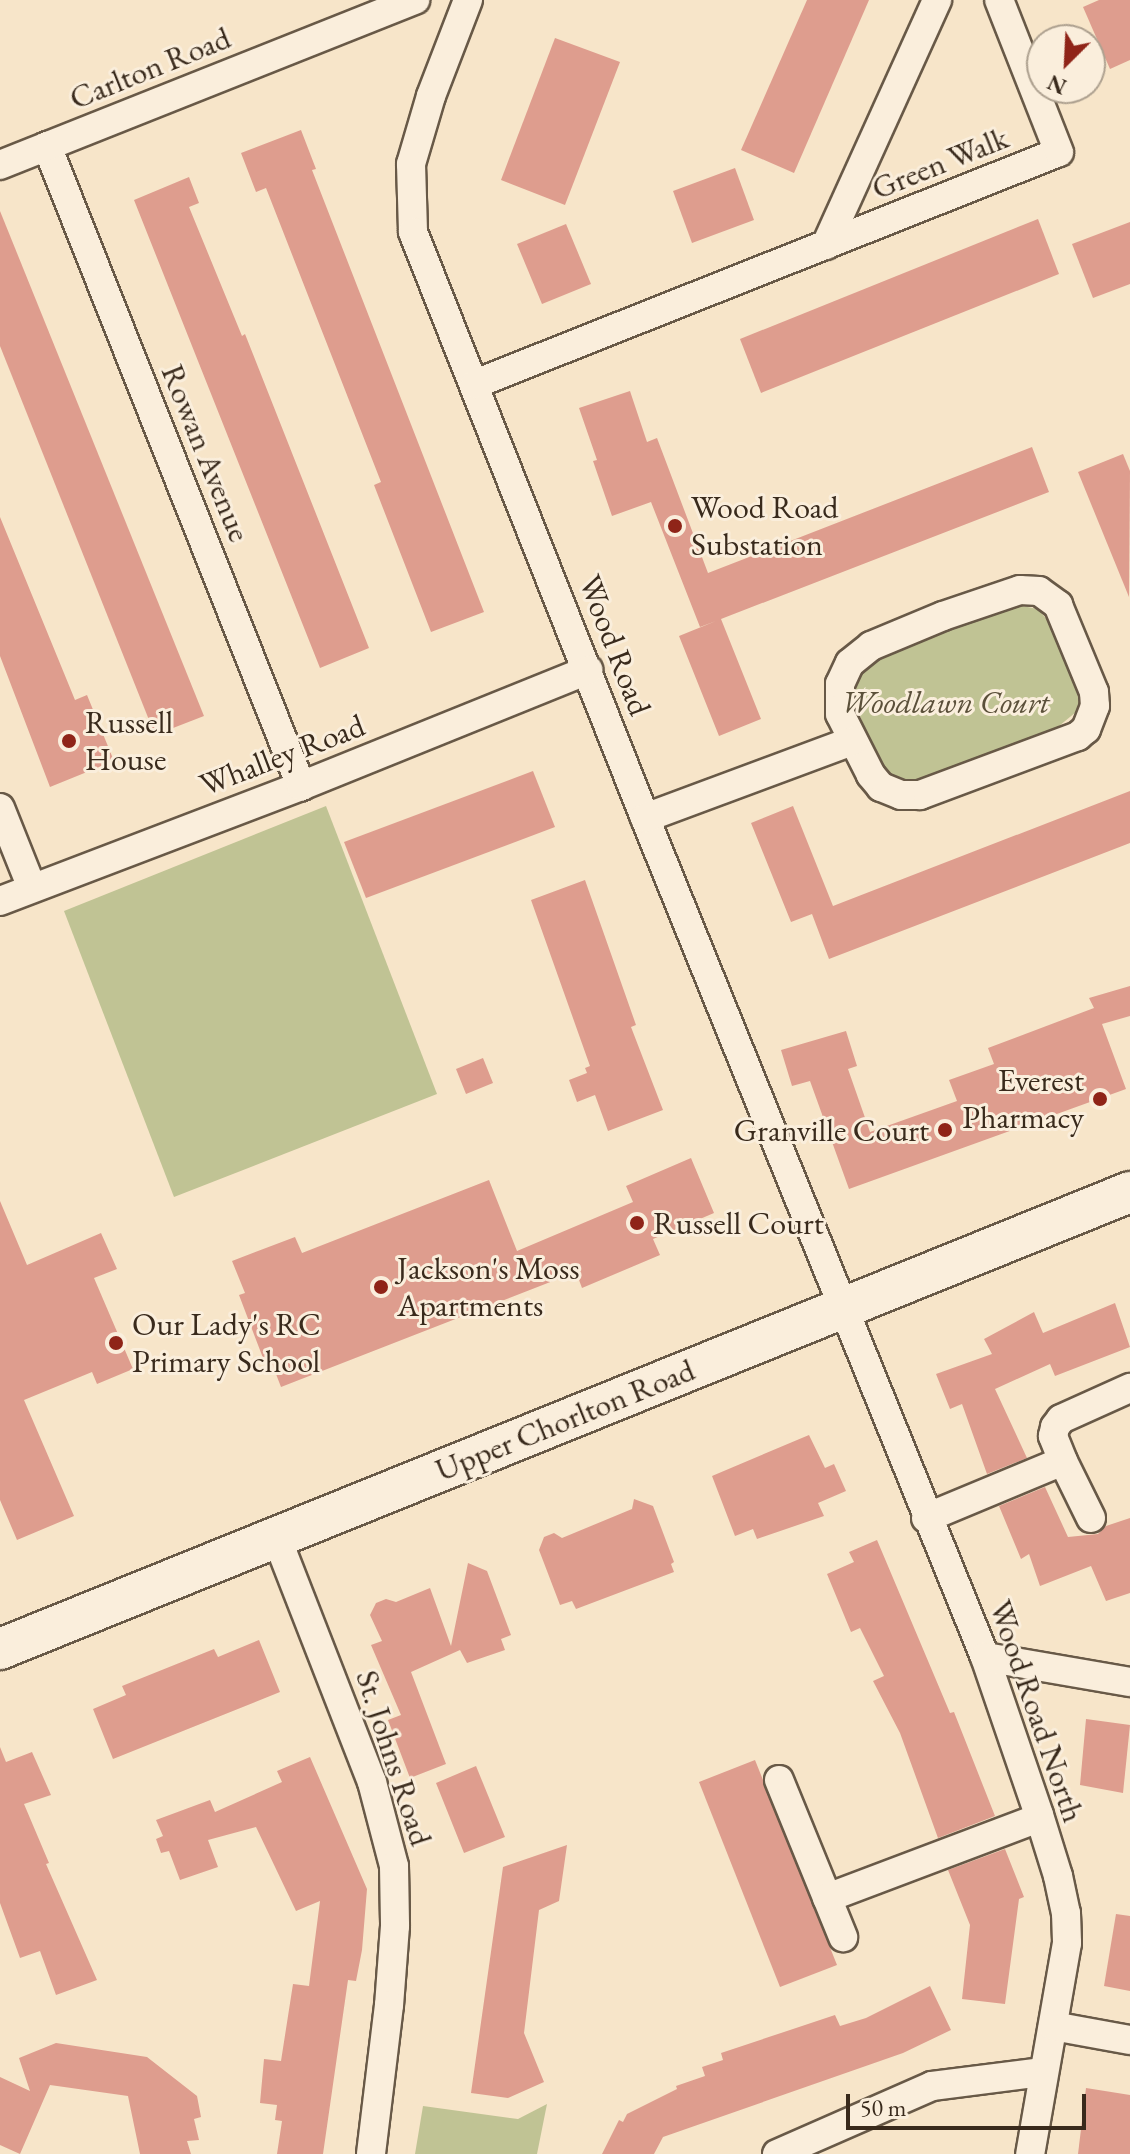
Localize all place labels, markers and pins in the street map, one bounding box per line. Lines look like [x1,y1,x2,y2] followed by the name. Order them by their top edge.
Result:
[691,489,838,564] place label: Wood Road Substation
[666,517,684,535] marker: Wood Road Substation
[85,704,173,779] place label: Russell House
[60,732,78,750] marker: Russell House
[962,1062,1084,1137] place label: Everest Pharmacy
[1091,1090,1109,1108] marker: Everest Pharmacy
[734,1111,929,1149] place label: Granville Court
[936,1121,954,1139] marker: Granville Court
[653,1204,824,1242] place label: Russell Court
[628,1214,646,1232] marker: Russell Court
[397,1250,580,1325] place label: Jackson's Moss Apartments
[372,1278,390,1296] marker: Jackson's Moss Apartments
[132,1306,321,1381] place label: Our Lady's RC Primary School
[107,1334,125,1352] marker: Our Lady's RC Primary School

